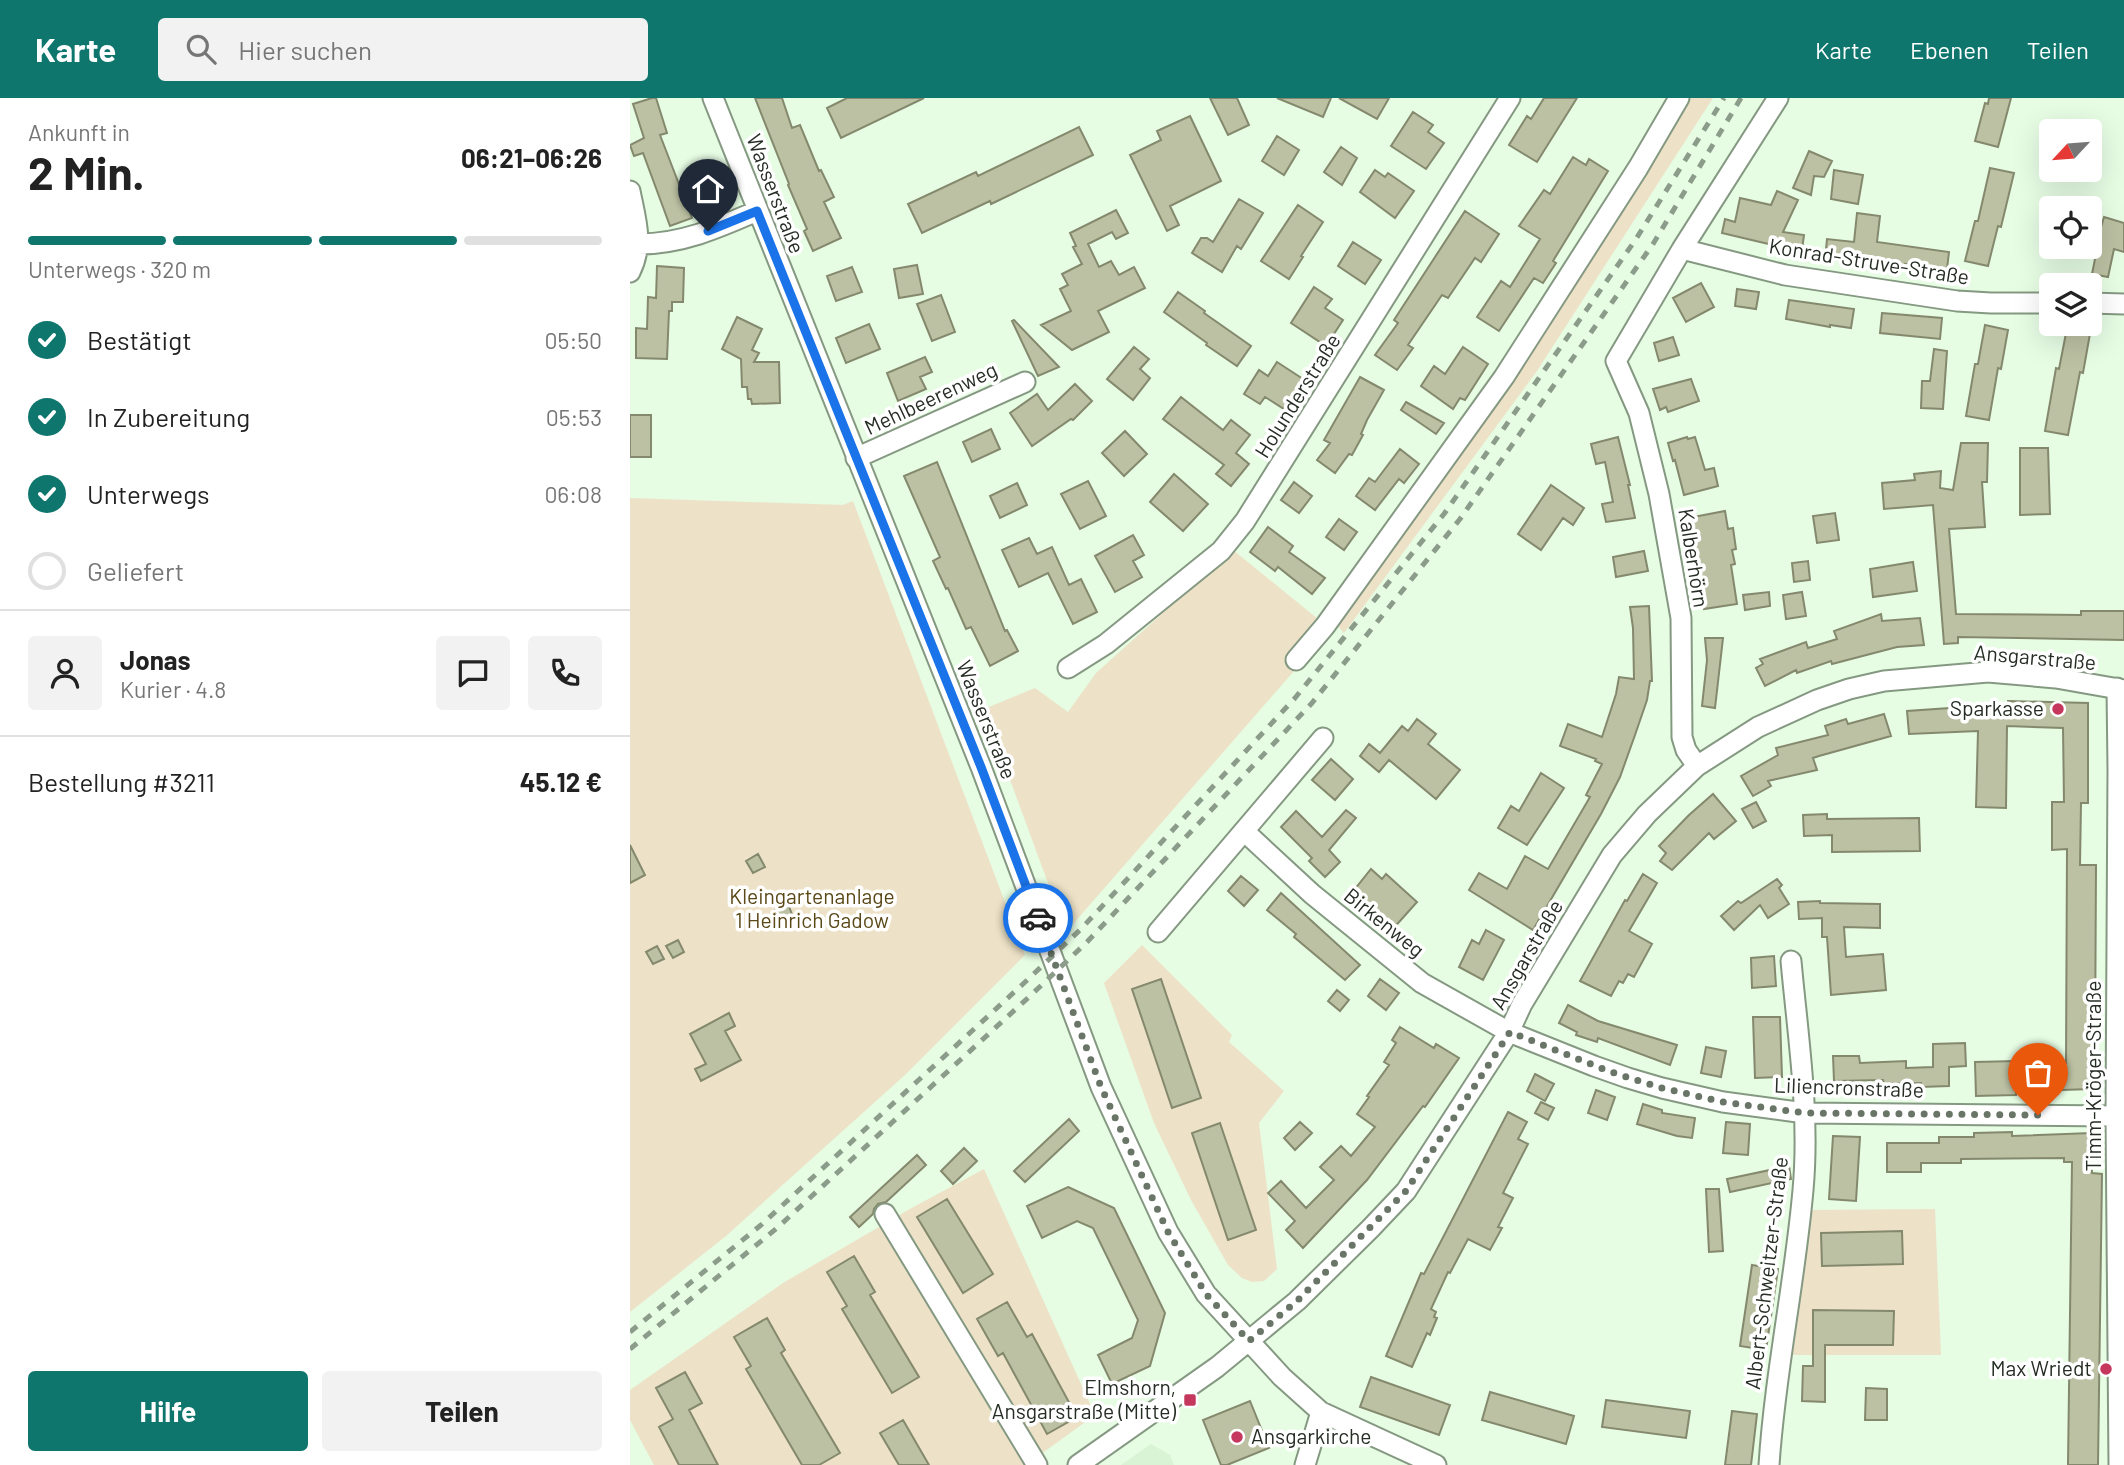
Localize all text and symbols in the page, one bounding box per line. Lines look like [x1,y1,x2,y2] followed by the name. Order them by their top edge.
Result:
[158,18,648,81] search box
[35,29,116,69] text: Karte
[182,30,220,68] icon: search
[238,34,372,65] text: Hier suchen
[1815,35,1872,64] text: Karte
[1910,35,1989,64] text: Ebenen
[2027,35,2089,64] text: Teilen
[28,118,130,146] text: Ankunft in
[2039,119,2102,182] north arrow
[2039,119,2102,336] map controls
[742,130,811,257] street label: Wasserstraße
[461,142,602,173] text: 06:21–06:26
[28,144,145,199] text: 2 Min.
[678,159,738,231] pin
[689,170,727,208] icon: home
[2039,196,2102,259] button: locate
[1767,232,1971,289] street label: Konrad-Struve-Straße
[28,255,211,283] text: Unterwegs · 320 m
[2039,273,2102,336] button: layers
[28,321,66,359] icon: check
[87,324,192,355] text: Bestätigt
[545,326,602,354] text: 05:50
[1249,329,1345,462] street label: Holunderstraße
[860,356,1001,439] street label: Mehlbeerenweg
[28,398,66,436] icon: check
[87,401,250,432] text: In Zubereitung
[546,403,602,431] text: 05:53
[28,475,66,513] icon: check
[87,478,209,509] text: Unterwegs
[544,480,602,508] text: 06:08
[1674,506,1715,609] street label: Kalberhörn
[87,555,184,586] text: Geliefert
[28,636,102,710] button: person
[436,636,510,710] button: chat
[528,636,602,710] button: phone
[1973,639,2097,674] street label: Ansgarstraße
[120,644,191,675] text: Jonas
[952,656,1023,782] street label: Wasserstraße
[120,675,226,703] text: Kurier · 4.8
[1950,695,2044,720] place label: Sparkasse
[2050,701,2066,717] marker: Sparkasse
[28,766,215,797] text: Bestellung #3211
[520,766,602,797] text: 45.12 €
[1340,882,1430,962] street label: Birkenweg
[729,883,895,932] park label: Kleingartenanlage 1 Heinrich Gadow
[1003,883,1073,953] courier
[1484,895,1567,1014] street label: Ansgarstraße
[1019,899,1057,937] icon: car
[2080,981,2105,1171] street label: Timm-Kröger-Straße
[2008,1043,2068,1115] pin
[2019,1054,2057,1092] icon: bag
[1774,1071,1924,1102] street label: Liliencronstraße
[1739,1155,1792,1391] street label: Albert-Schweitzer-Straße
[1990,1355,2092,1380] place label: Max Wriedt
[2098,1361,2114,1377] marker: Max Wriedt
[28,1371,308,1451] button: Hilfe
[322,1371,602,1451] button: Teilen
[992,1374,1177,1423] place label: Elmshorn, Ansgarstraße (Mitte)
[1182,1392,1198,1408] marker: Elmshorn, Ansgarstraße (Mitte)
[1251,1423,1371,1448] place label: Ansgarkirche
[1229,1429,1245,1445] marker: Ansgarkirche

